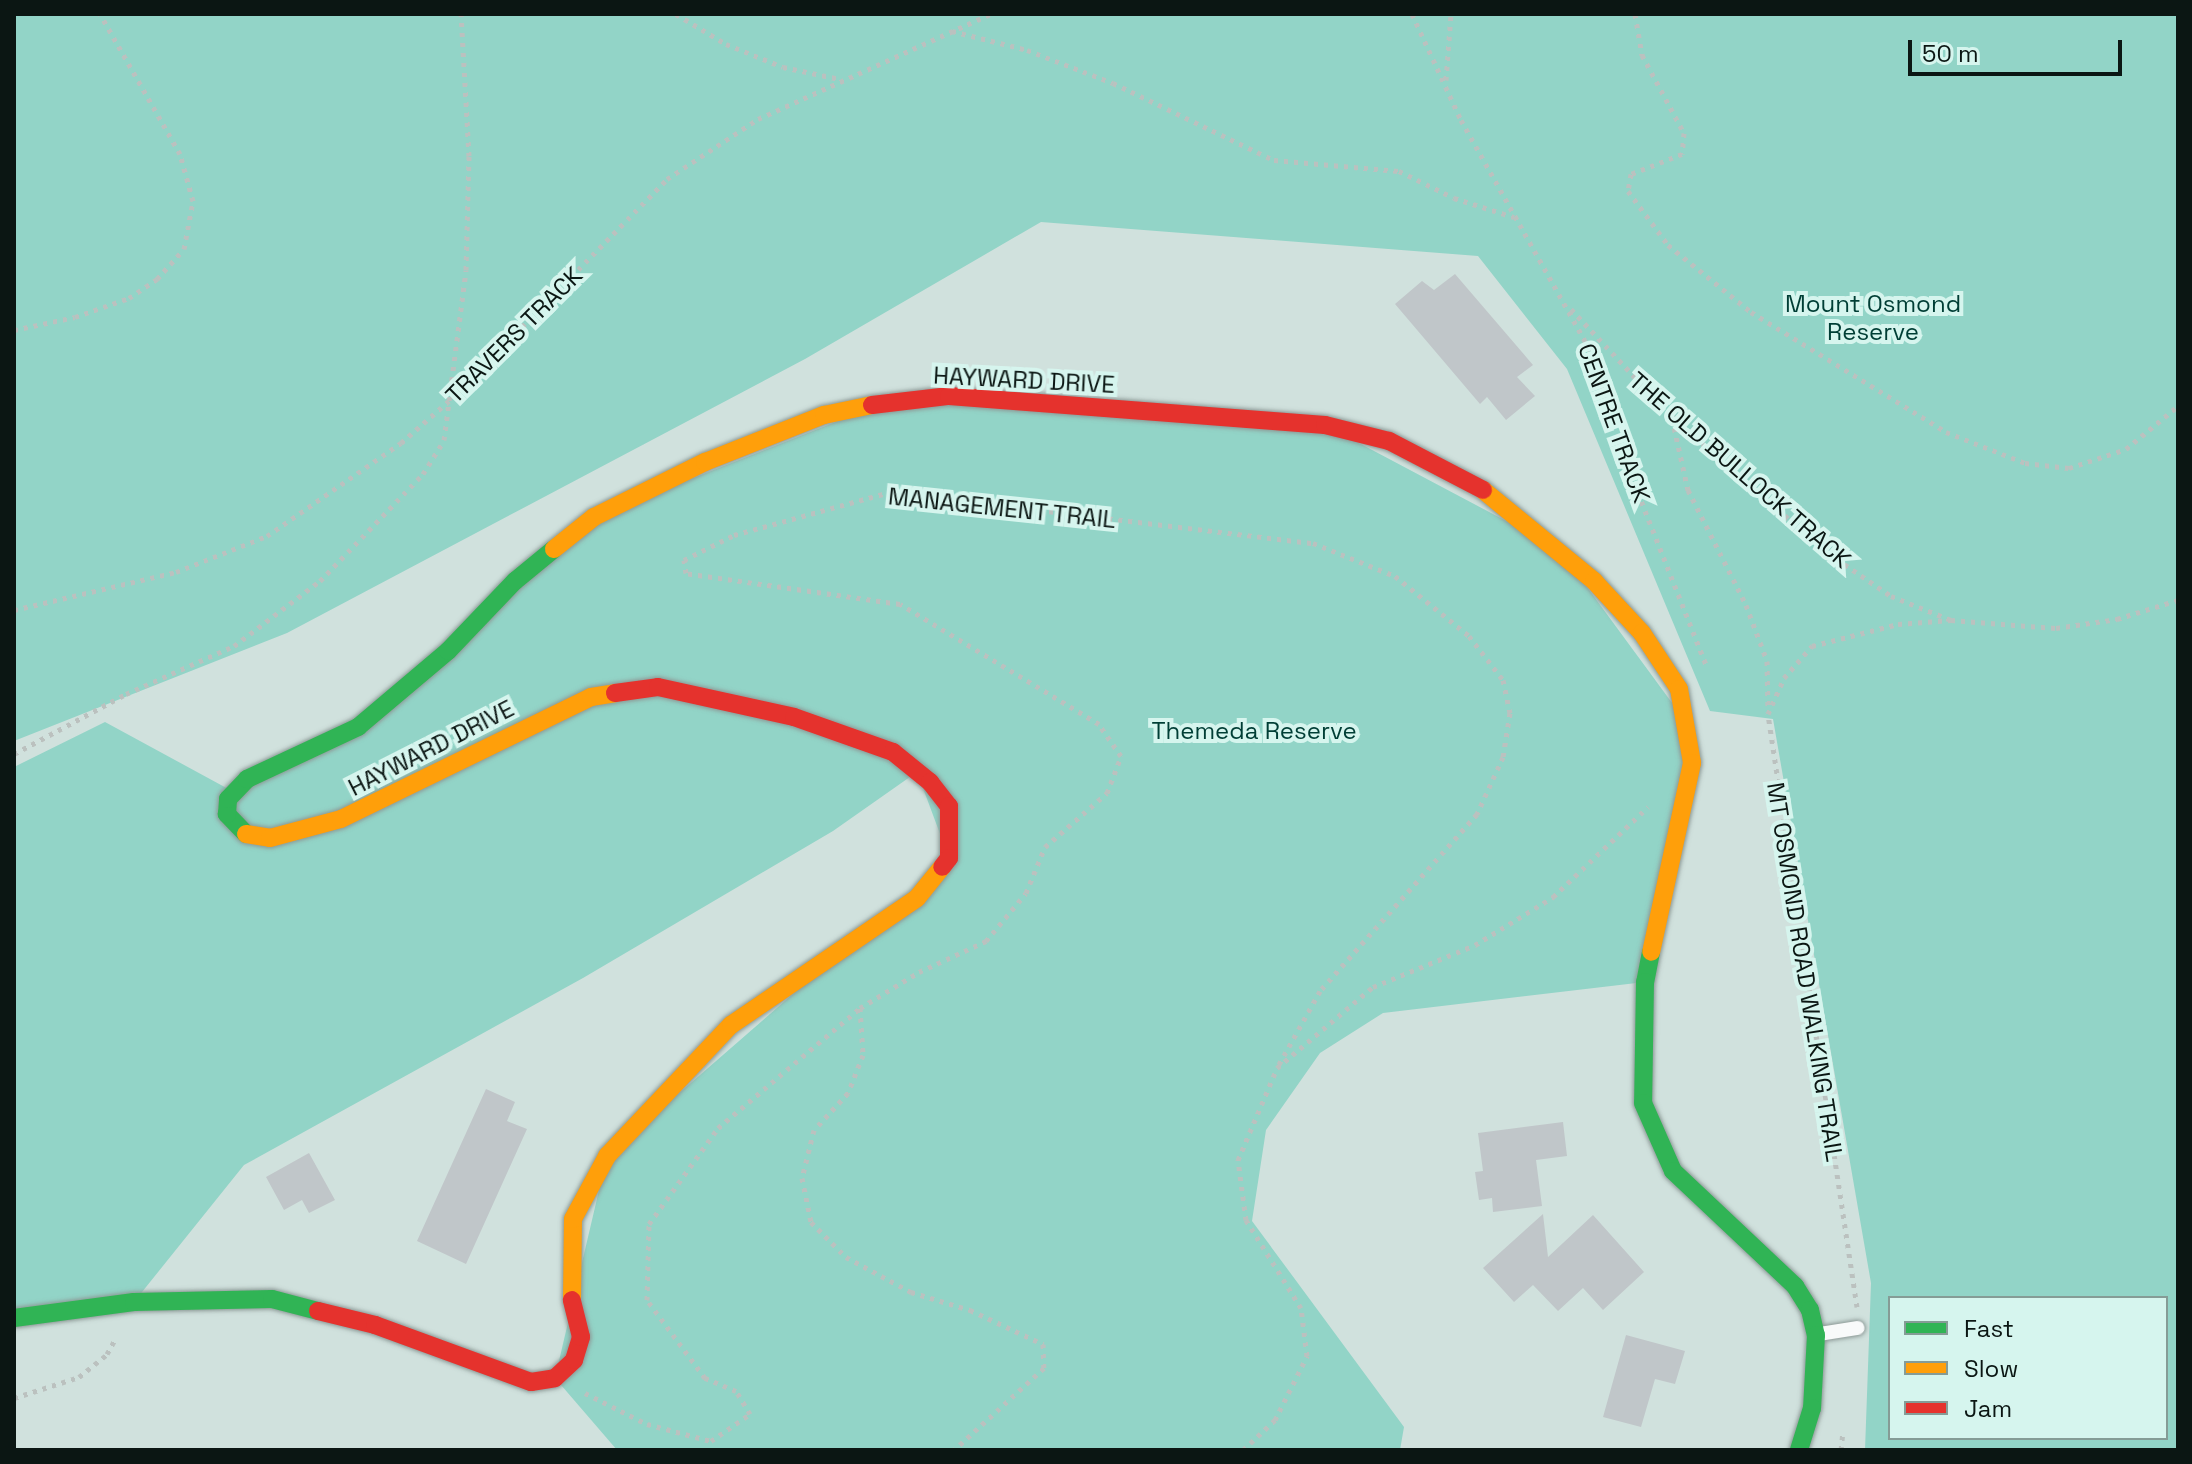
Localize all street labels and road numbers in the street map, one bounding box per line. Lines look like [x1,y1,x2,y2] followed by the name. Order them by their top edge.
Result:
[440,261,588,409] street label: TRAVERS TRACK
[1572,339,1656,507] street label: CENTRE TRACK
[933,361,1115,399] street label: HAYWARD DRIVE
[1623,366,1857,574] street label: THE OLD BULLOCK TRACK
[886,482,1118,534] street label: MANAGEMENT TRAIL
[344,694,518,802] street label: HAYWARD DRIVE
[1761,780,1849,1164] street label: MT OSMOND ROAD WALKING TRAIL

